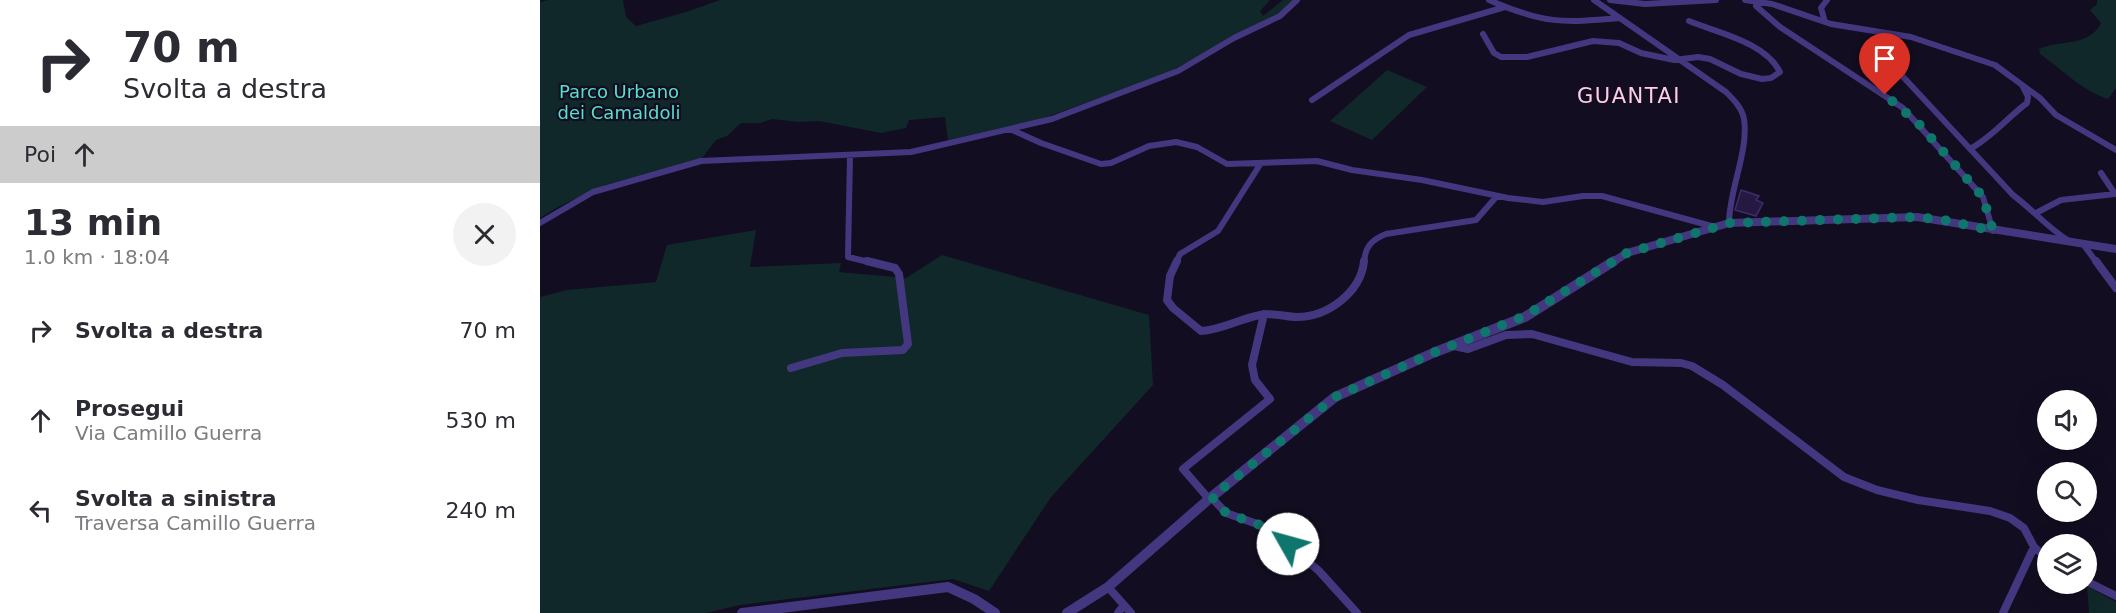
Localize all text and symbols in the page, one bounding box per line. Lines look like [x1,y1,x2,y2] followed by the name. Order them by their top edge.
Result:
[123,23,240,72] text: 70 m
[24,24,102,102] icon: right
[1859,33,1910,95] pin
[1868,42,1901,75] icon: arrive
[123,73,327,104] text: Svolta a destra
[558,81,680,123] park label: Parco Urbano dei Camaldoli
[1577,84,1681,108] district label: GUANTAI
[68,138,101,171] icon: ahead
[24,142,56,167] text: Poi
[24,202,162,243] text: 13 min
[453,203,516,266] button: close
[24,245,170,269] text: 1.0 km · 18:04
[24,314,57,347] icon: right
[75,318,263,343] text: Svolta a destra
[460,318,516,343] text: 70 m
[2037,390,2097,594] map controls
[2037,390,2097,450] button: sound
[75,396,184,421] text: Prosegui
[24,404,57,437] icon: ahead
[446,408,516,433] text: 530 m
[75,421,262,445] text: Via Camillo Guerra
[2037,462,2097,522] button: search
[75,486,277,511] text: Svolta a sinistra
[24,494,57,527] icon: left
[446,498,516,523] text: 240 m
[75,511,316,535] text: Traversa Camillo Guerra
[1256,512,1320,576] position arrow
[2037,534,2097,594] button: layers

